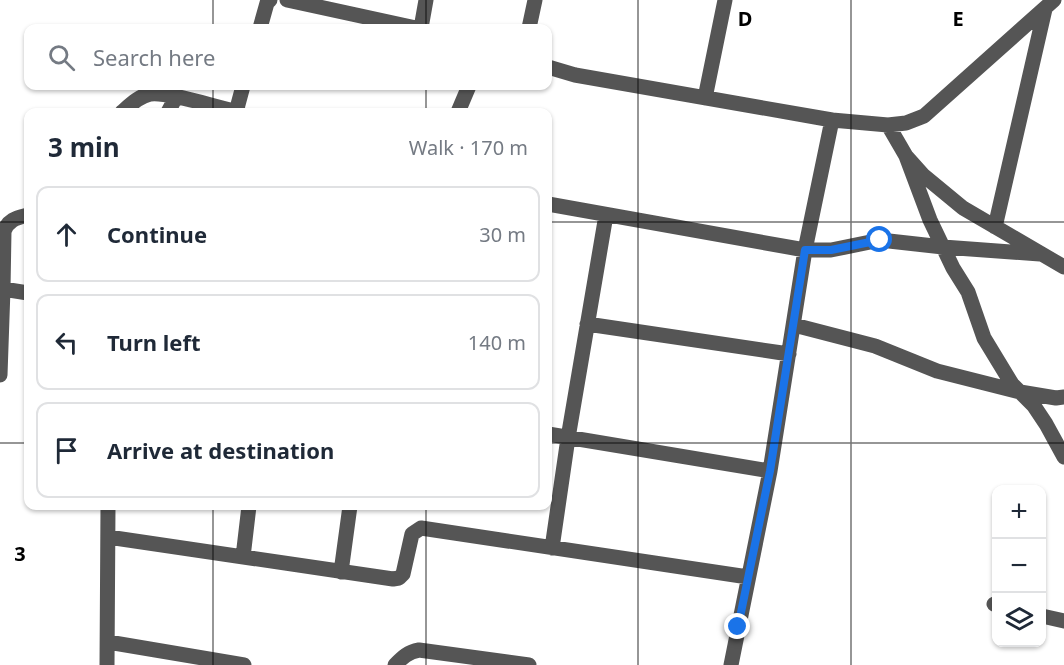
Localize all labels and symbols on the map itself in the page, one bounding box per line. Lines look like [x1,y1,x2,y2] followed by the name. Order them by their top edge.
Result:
[738,5,752,32] text: D
[952,5,964,32] text: E
[866,226,892,252] route start
[14,540,26,567] text: 3
[724,613,750,639] route end

